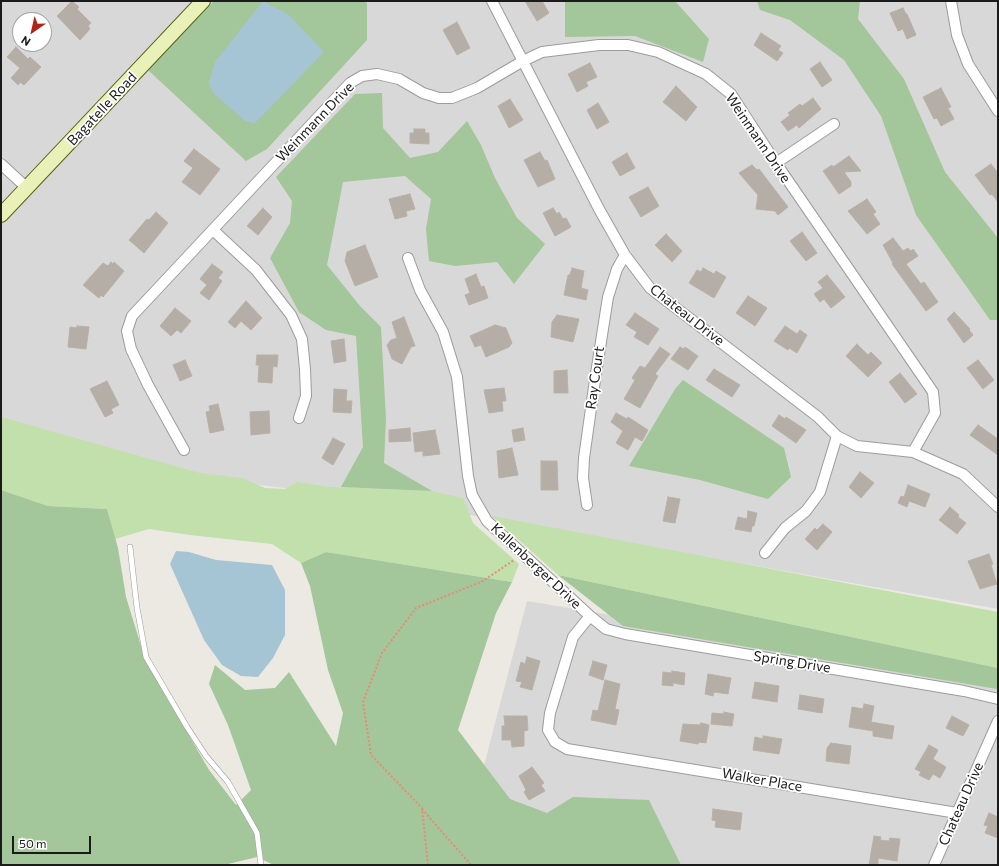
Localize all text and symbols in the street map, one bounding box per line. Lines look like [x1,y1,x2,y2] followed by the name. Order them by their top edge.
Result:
[12,12,52,52] north arrow
[19,34,33,49] text: N
[64,69,140,149] street label: Bagatelle Road
[273,79,357,165] street label: Weinmann Drive
[722,90,794,186] street label: Weinmann Drive
[647,281,727,349] street label: Chateau Drive
[582,345,608,411] street label: Ray Court
[487,520,585,612] street label: Kallenberger Drive
[752,648,832,676] street label: Spring Drive
[935,760,987,848] street label: Chateau Drive
[720,765,804,795] street label: Walker Place
[14,828,93,854] scale bar
[19,836,47,850] text: 50 m

